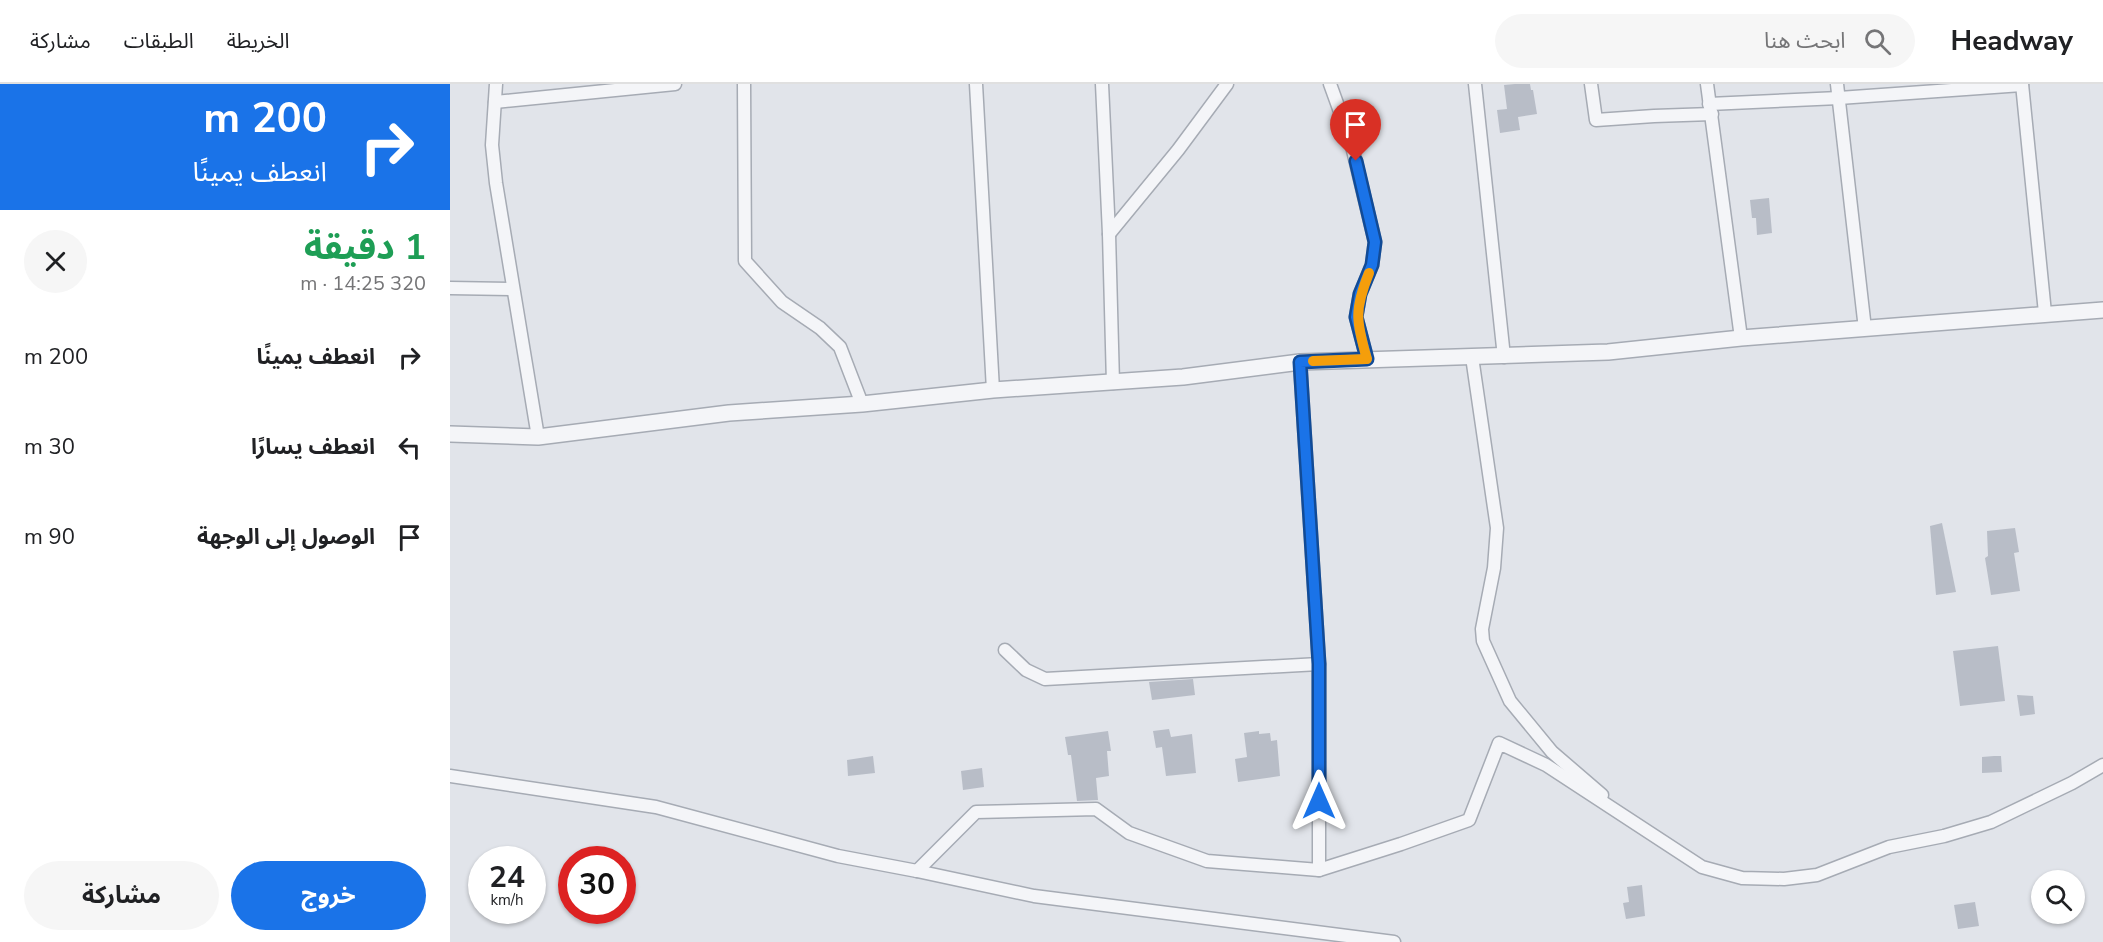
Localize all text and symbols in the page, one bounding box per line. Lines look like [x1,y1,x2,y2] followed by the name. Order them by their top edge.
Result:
[1495,14,1915,68] search box
[1951,22,2073,60] text: Headway
[1861,25,1894,58] icon: search
[1764,26,1846,56] text: ابحث هنا
[30,27,91,55] text: مشاركة
[124,27,194,55] text: الطبقات
[227,27,290,55] text: الخريطة
[203,90,327,147] text: 200 m
[1330,99,1381,161] pin
[348,108,426,186] icon: right
[1339,108,1372,141] icon: arrive
[193,154,327,191] text: انعطف يمينًا
[304,223,426,272] text: 1 دقيقة
[24,230,87,293] button: close
[300,270,426,297] text: 320 m · 14:25
[393,341,426,374] icon: right
[24,342,88,372] text: 200 m
[257,342,375,372] text: انعطف يمينًا
[393,431,426,464] icon: left
[24,432,75,462] text: 30 m
[251,432,375,462] text: انعطف يسارًا
[393,521,426,554] icon: arrive
[24,522,75,552] text: 90 m
[197,522,375,552] text: الوصول إلى الوجهة
[1287,769,1351,833] position arrow
[558,846,636,924] speed limit sign: 30
[489,857,525,898] text: 24
[24,861,219,930] button: مشاركة
[231,861,426,930] button: خروج
[2031,870,2085,924] map controls
[2031,870,2085,924] button: search
[490,890,524,910] text: km/h

